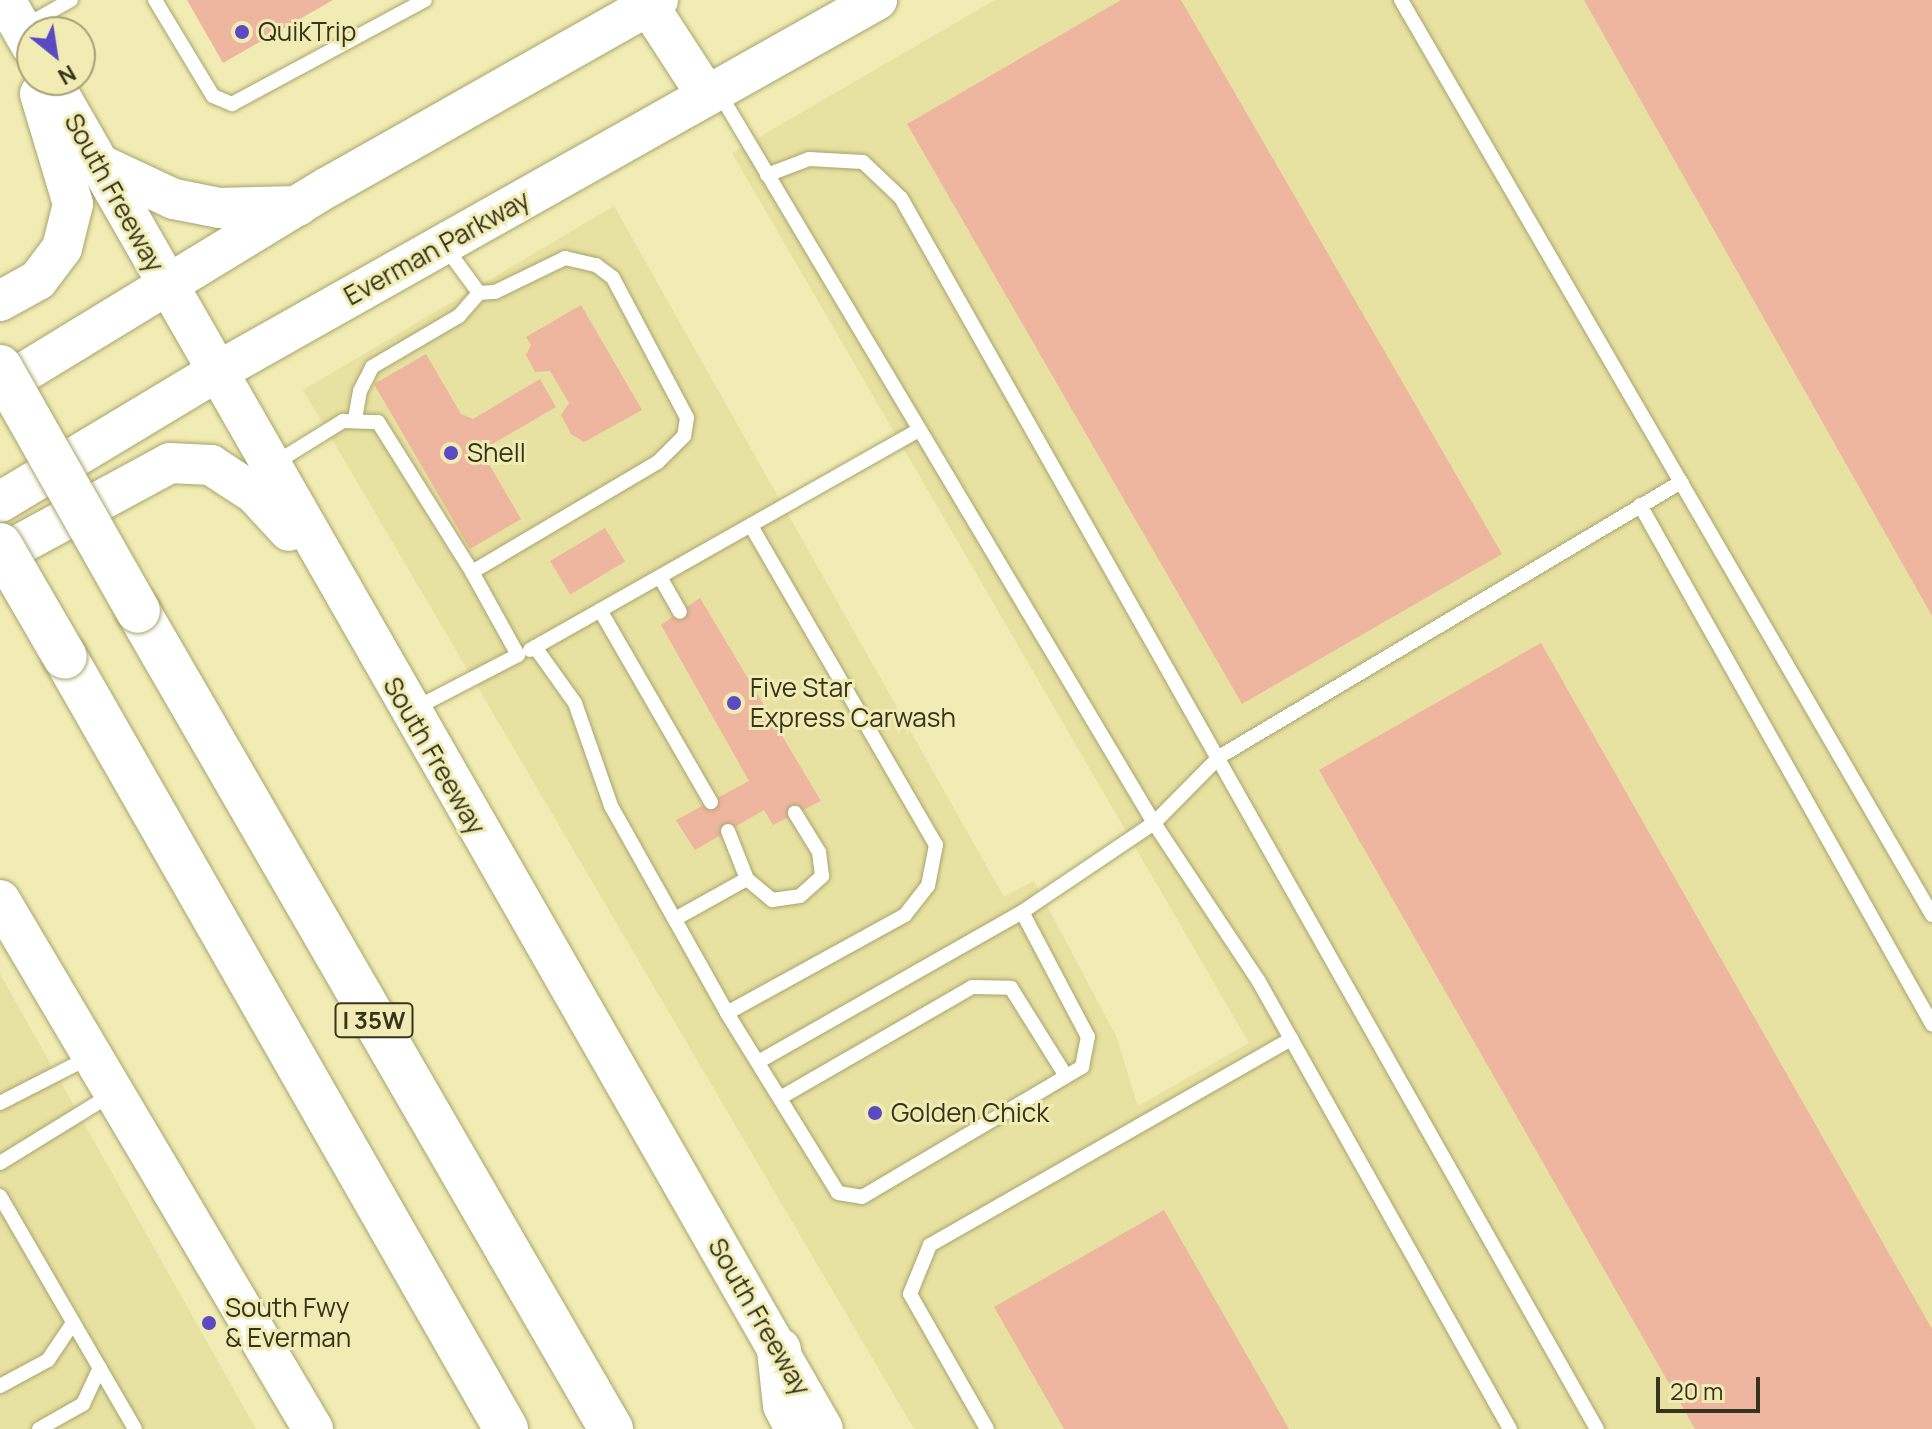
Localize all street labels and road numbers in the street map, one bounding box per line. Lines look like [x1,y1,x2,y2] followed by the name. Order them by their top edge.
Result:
[58,108,170,278] street label: South Freeway
[339,184,535,312] street label: Everman Parkway
[376,672,492,840] street label: South Freeway
[334,1000,414,1040] road number: I 35W
[701,1233,817,1401] street label: South Freeway

